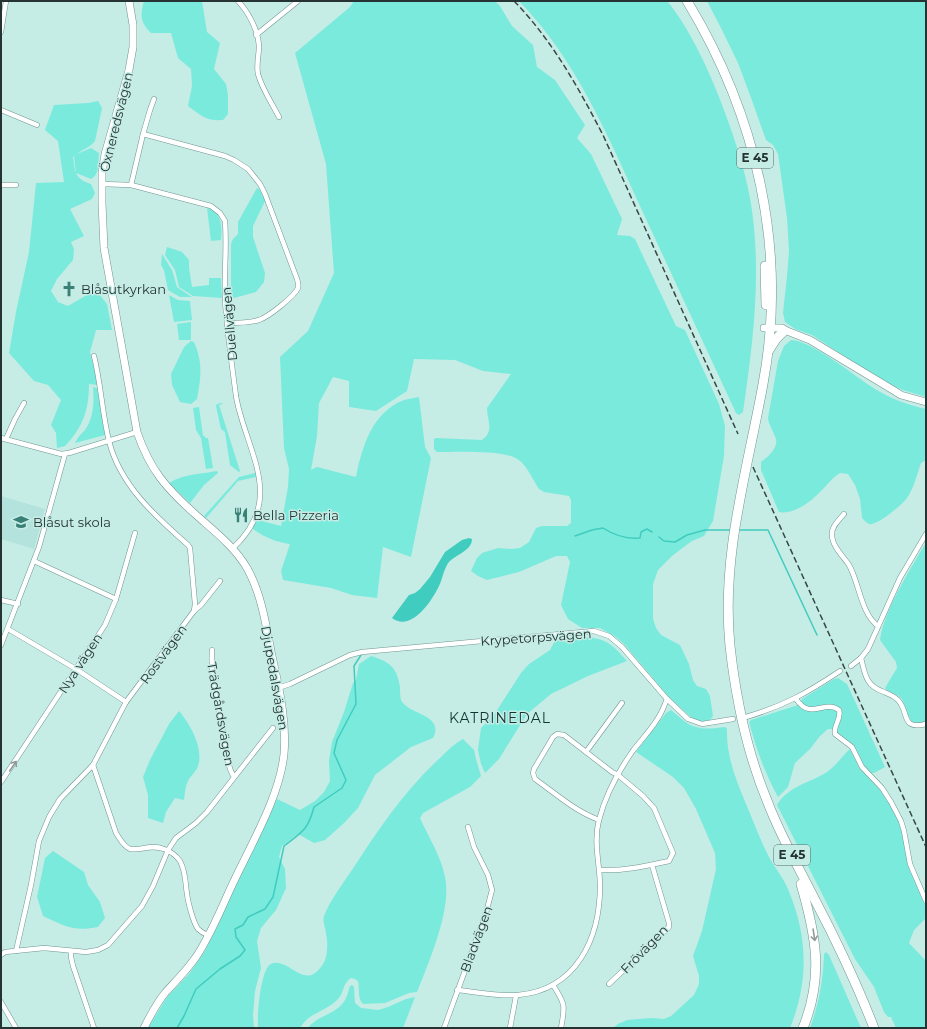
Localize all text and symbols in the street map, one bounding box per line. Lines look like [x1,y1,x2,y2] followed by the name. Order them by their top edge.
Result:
[96,70,136,174] street label: Öxneredsvägen
[737,148,773,168] road number: E 45
[60,280,78,298] church icon: Blåsutkyrkan
[81,281,166,297] place label: Blåsutkyrkan
[218,286,240,362] street label: Duellvägen
[232,506,250,524] restaurant icon: Bella Pizzeria
[253,507,339,523] place label: Bella Pizzeria
[12,513,30,531] school or university icon: Blåsut skola
[33,514,111,530] place label: Blåsut skola
[136,621,190,687] street label: Rostvägen
[258,624,292,732] street label: Djupedalsvägen
[480,625,592,649] street label: Krypetorpsvägen
[55,630,105,696] street label: Nya vägen
[204,661,238,767] street label: Trädgårdsvägen
[449,709,551,727] district label: KATRINEDAL
[9,760,17,771] one-way arrow
[774,845,810,865] road number: E 45
[457,903,495,975] street label: Bladvägen
[617,921,671,977] street label: Frövägen
[810,928,818,941] one-way arrow

